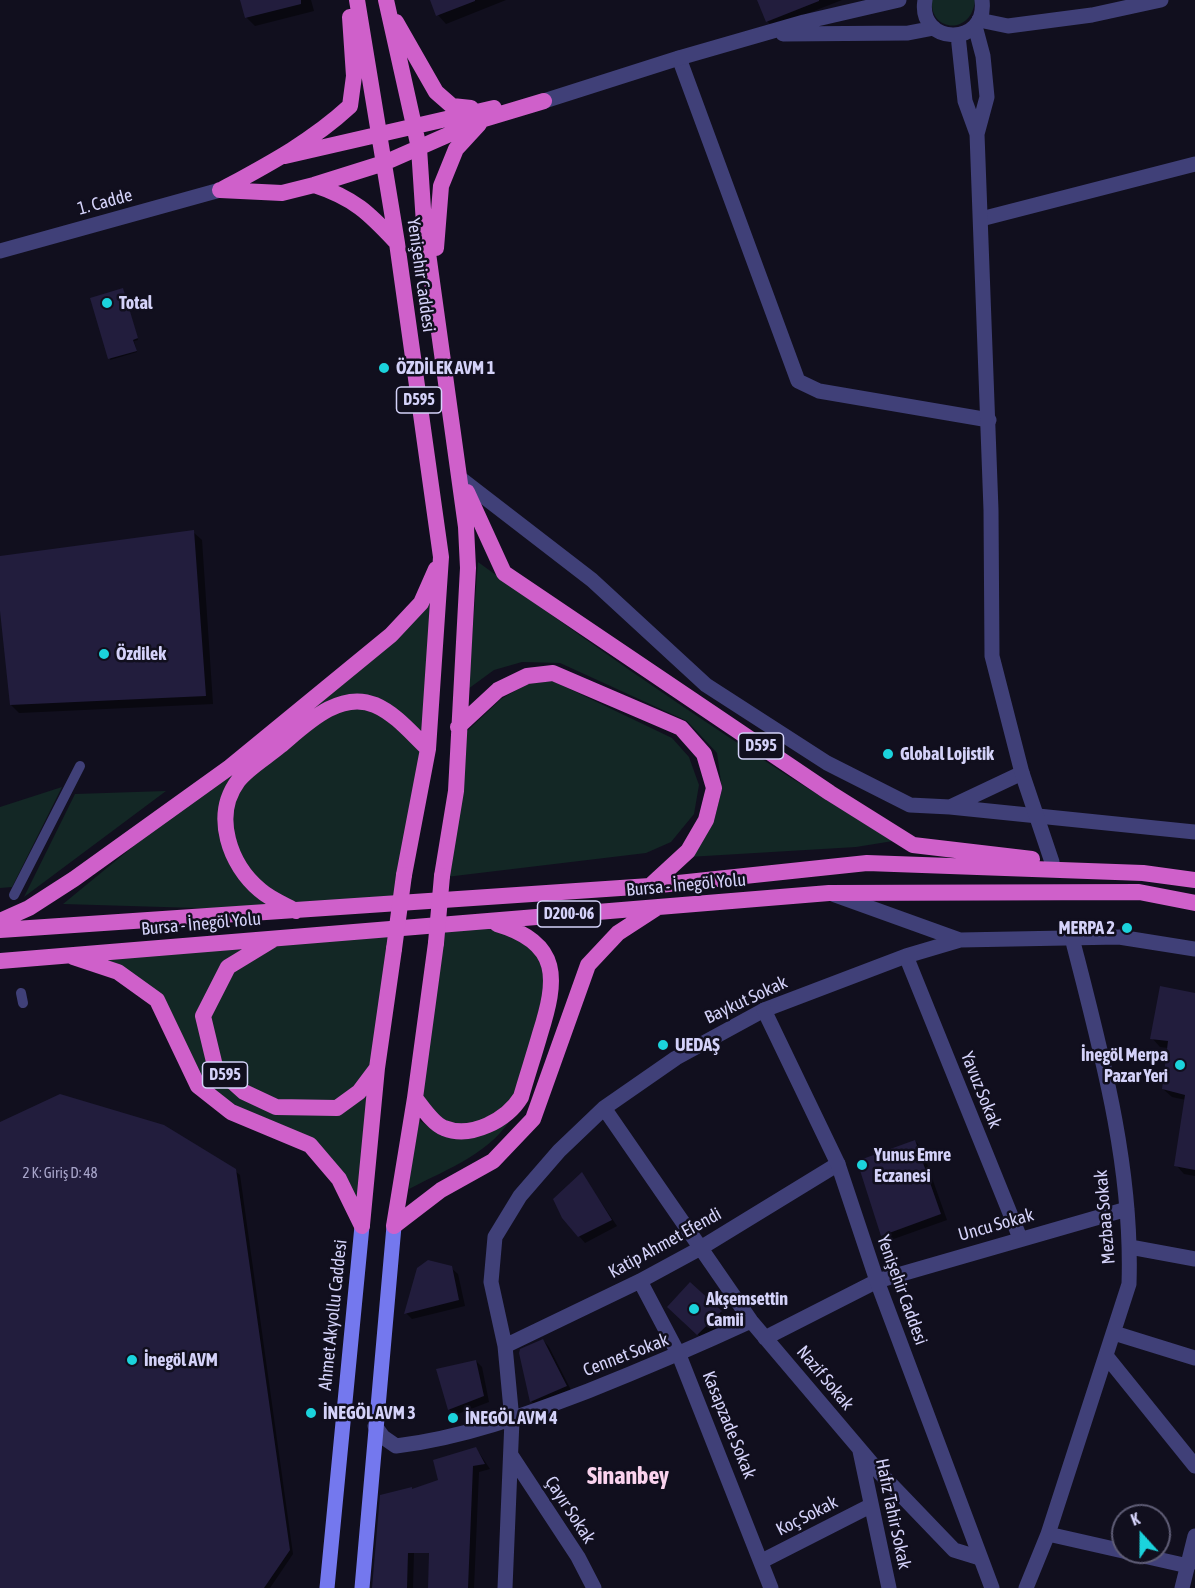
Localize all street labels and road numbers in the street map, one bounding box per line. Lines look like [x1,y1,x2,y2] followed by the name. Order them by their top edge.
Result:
[75,184,135,220] street label: 1. Cadde
[402,216,440,334] street label: Yenişehir Caddesi
[396,387,442,413] road number: D595
[738,733,783,759] road number: D595
[625,869,747,901] street label: Bursa - İnegöl Yolu
[538,901,600,927] road number: D200-06
[140,908,262,940] street label: Bursa - İnegöl Yolu
[701,971,791,1029] street label: Baykut Sokak
[956,1049,1006,1131] street label: Yavuz Sokak
[202,1062,248,1088] road number: D595
[1090,1169,1120,1265] street label: Mezbaa Sokak
[605,1203,725,1283] street label: Katip Ahmet Efendi
[956,1204,1036,1246] street label: Uncu Sokak
[872,1232,932,1348] street label: Yenişehir Caddesi
[314,1238,352,1392] street label: Ahmet Akyollu Caddesi
[580,1329,672,1381] street label: Cennet Sokak
[792,1341,858,1415] street label: Nazif Sokak
[698,1368,760,1482] street label: Kasapzade Sokak
[871,1457,915,1571] street label: Hafız Tahir Sokak
[540,1472,600,1548] street label: Çayır Sokak
[773,1491,841,1541] street label: Koç Sokak

